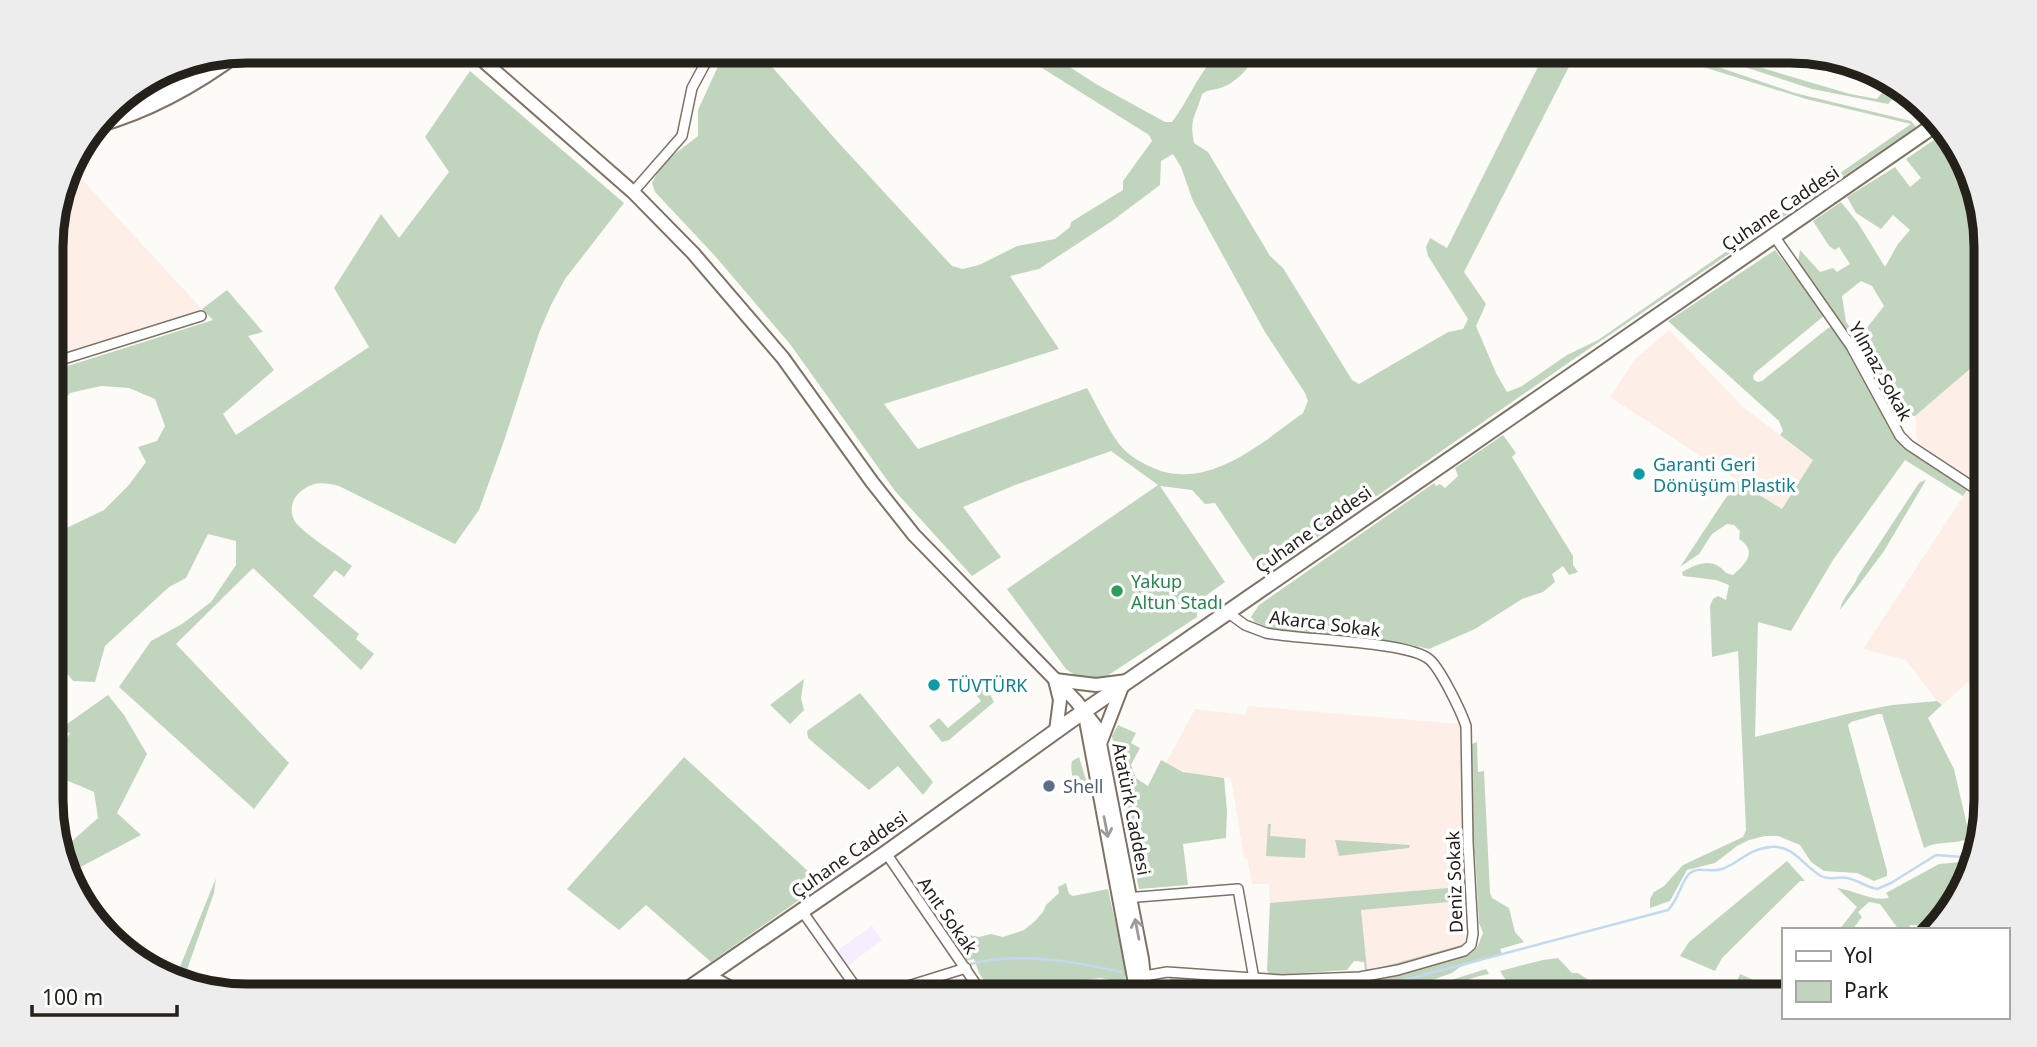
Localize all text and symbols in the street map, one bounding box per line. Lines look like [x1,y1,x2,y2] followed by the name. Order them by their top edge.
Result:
[1717,160,1843,256] street label: Çuhane Caddesi
[1844,317,1918,425] street label: Yılmaz Sokak
[1653,452,1796,497] place label: Garanti Geri Dönüşüm Plastik
[1631,466,1647,482] marker: Garanti Geri Dönüşüm Plastik
[1250,480,1376,578] street label: Çuhane Caddesi
[1131,569,1223,614] place label: Yakup Altun Stadı
[1109,583,1125,599] marker: Yakup Altun Stadı
[1268,604,1382,642] street label: Akarca Sokak
[948,673,1028,697] place label: TÜVTÜRK
[926,677,942,693] marker: TÜVTÜRK
[1107,741,1157,877] street label: Atatürk Caddesi
[1063,774,1103,798] place label: Shell
[1041,778,1057,794] marker: Shell
[786,805,912,903] street label: Çuhane Caddesi
[1099,815,1113,838] one-way arrow
[1440,830,1468,934] street label: Deniz Sokak
[913,872,983,958] street label: Anıt Sokak
[1129,918,1143,941] one-way arrow
[1782,928,2009,1019] legend
[1844,941,1873,969] text: Yol
[32,974,177,1018] scale bar
[1844,976,1889,1004] text: Park
[42,983,103,1011] text: 100 m

